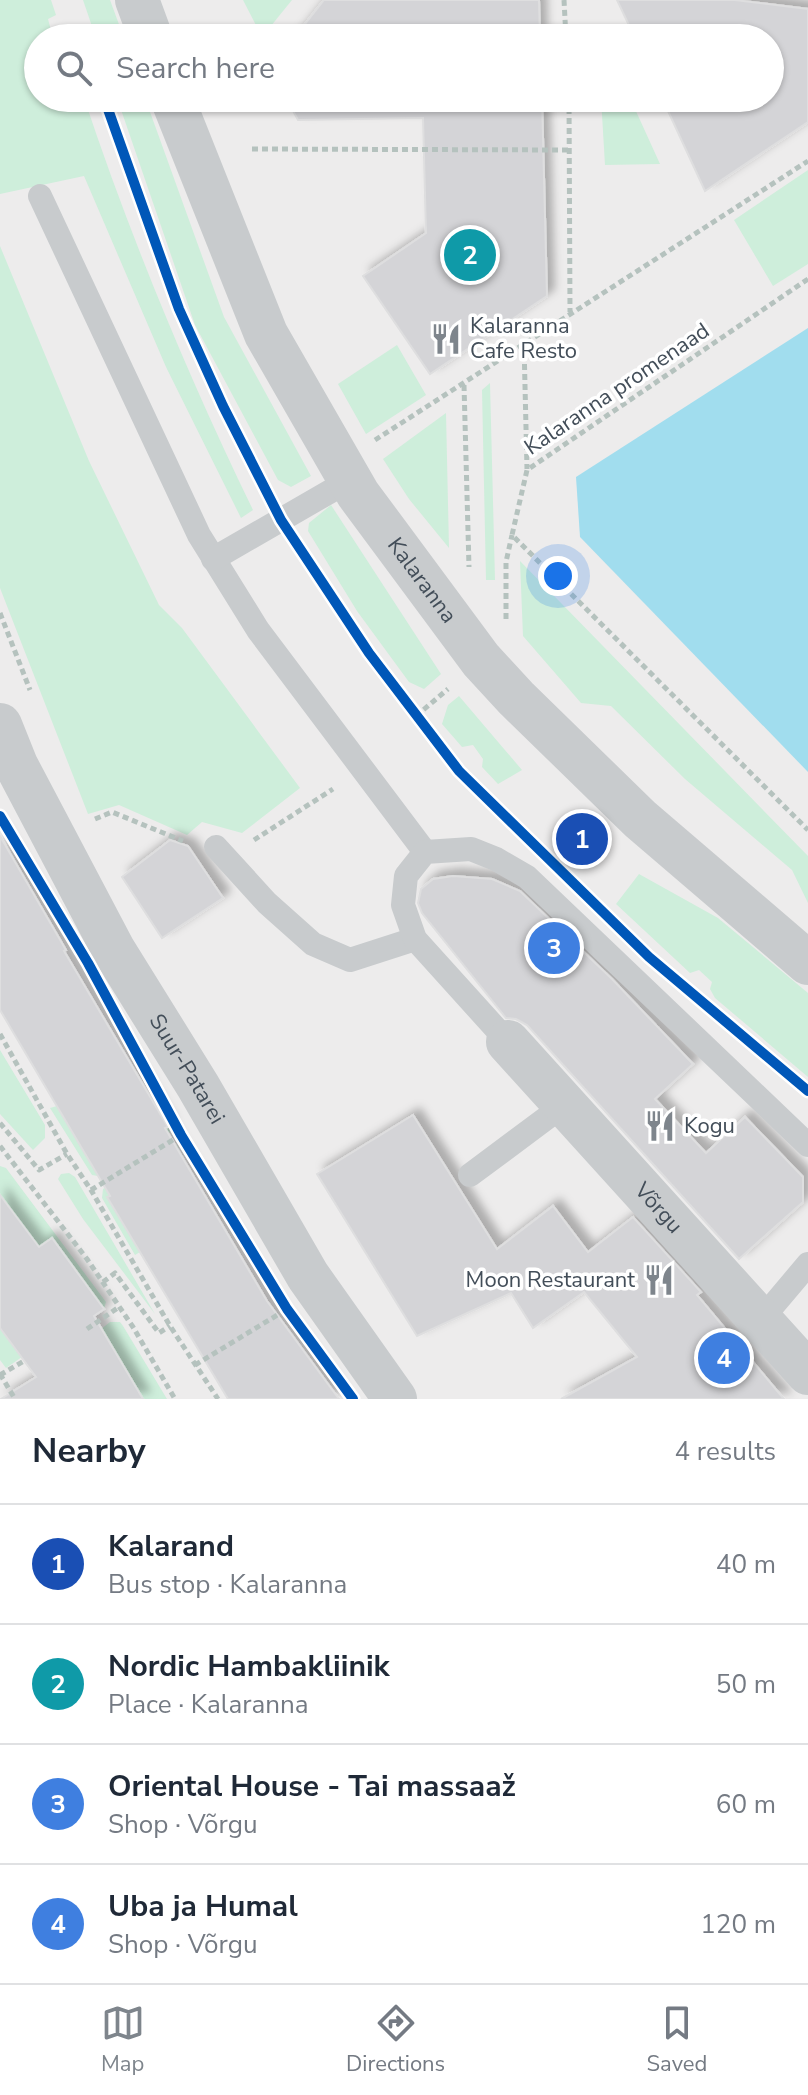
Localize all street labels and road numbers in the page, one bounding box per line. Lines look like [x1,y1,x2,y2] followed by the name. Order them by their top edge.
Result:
[519,316,715,462] street label: Kalaranna promenaad
[380,531,464,629] street label: Kalaranna
[142,1008,232,1130] street label: Suur-Patarei
[627,1175,689,1240] street label: Võrgu

